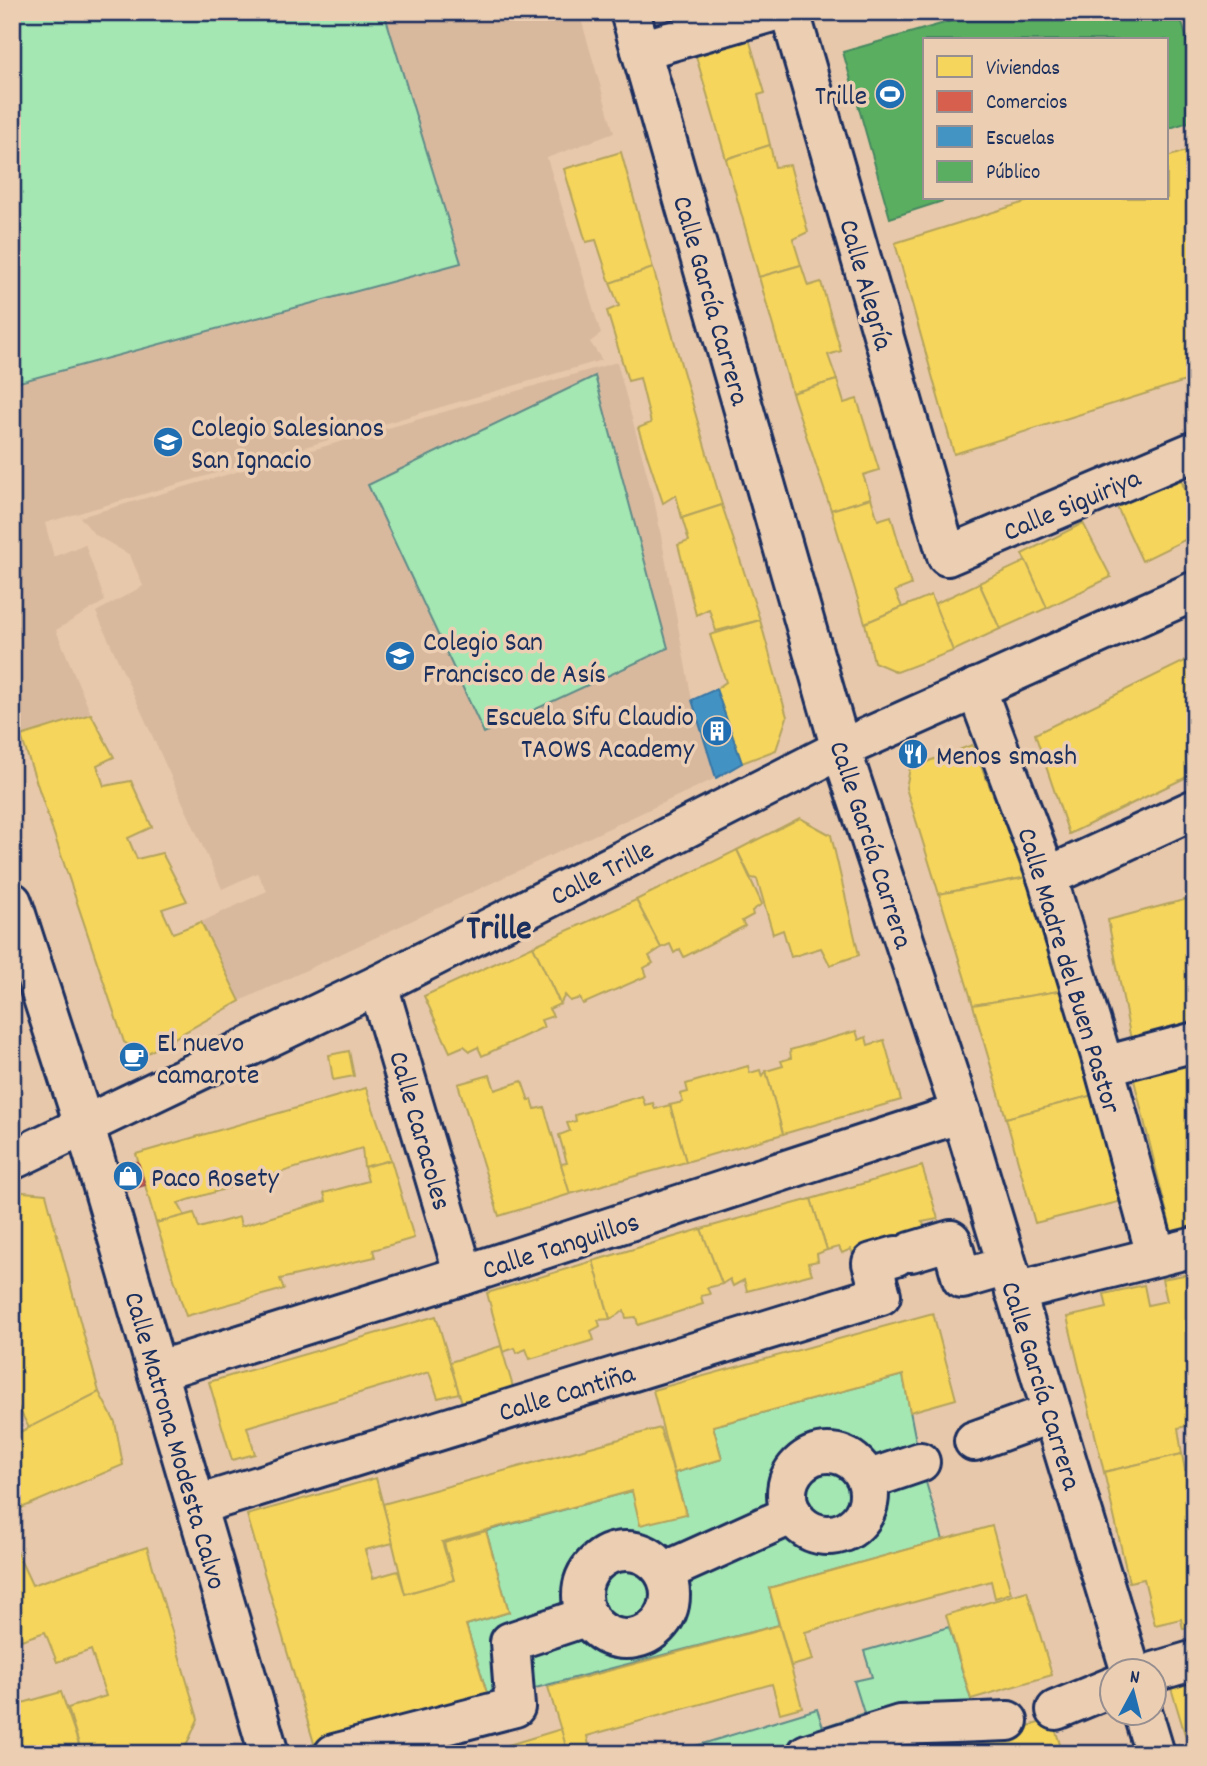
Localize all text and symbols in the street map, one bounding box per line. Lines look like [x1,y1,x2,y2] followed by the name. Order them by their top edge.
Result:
[923,38,1168,200] legend
[986,55,1060,85] text: Viviendas
[873,77,907,111] sports icon: Trille
[815,79,867,119] place label: Trille
[986,89,1068,119] text: Comercios
[986,125,1055,155] text: Escuelas
[986,159,1040,189] text: Público
[659,192,757,412] street label: Calle García Carrera
[825,215,901,356] street label: Calle Alegría
[191,411,384,483] place label: Colegio Salesianos San Ignacio
[151,425,185,459] school or university icon: Colegio Salesianos San Ignacio
[998,460,1149,555] street label: Calle Siguiriya
[423,625,606,697] place label: Colegio San Francisco de Asís
[383,639,417,673] school or university icon: Colegio San Francisco de Asís
[485,700,695,772] place label: Escuela Sifu Claudio TAOWS Academy
[700,714,734,748] building icon: Escuela Sifu Claudio TAOWS Academy
[816,737,921,955] street label: Calle García Carrera
[896,737,930,771] restaurant icon: Menos smash
[936,739,1077,779] place label: Menos smash
[1004,824,1129,1120] street label: Calle Madre del Buen Pastor
[545,832,662,919] street label: Calle Trille
[466,906,532,956] district label: Trille
[157,1026,259,1098] place label: El nuevo camarote
[117,1040,151,1074] cafe icon: El nuevo camarote
[375,1047,459,1216] street label: Calle Caracoles
[111,1159,145,1193] shop icon: Paco Rosety
[151,1161,280,1201] place label: Paco Rosety
[478,1204,645,1293] street label: Calle Tanguillos
[987,1277,1089,1497] street label: Calle García Carrera
[111,1288,234,1595] street label: Calle Matrona Modesta Calvo
[494,1356,641,1435] street label: Calle Cantiña
[1098,1658,1168,1728] north arrow
[1128,1665,1141,1693] text: N

